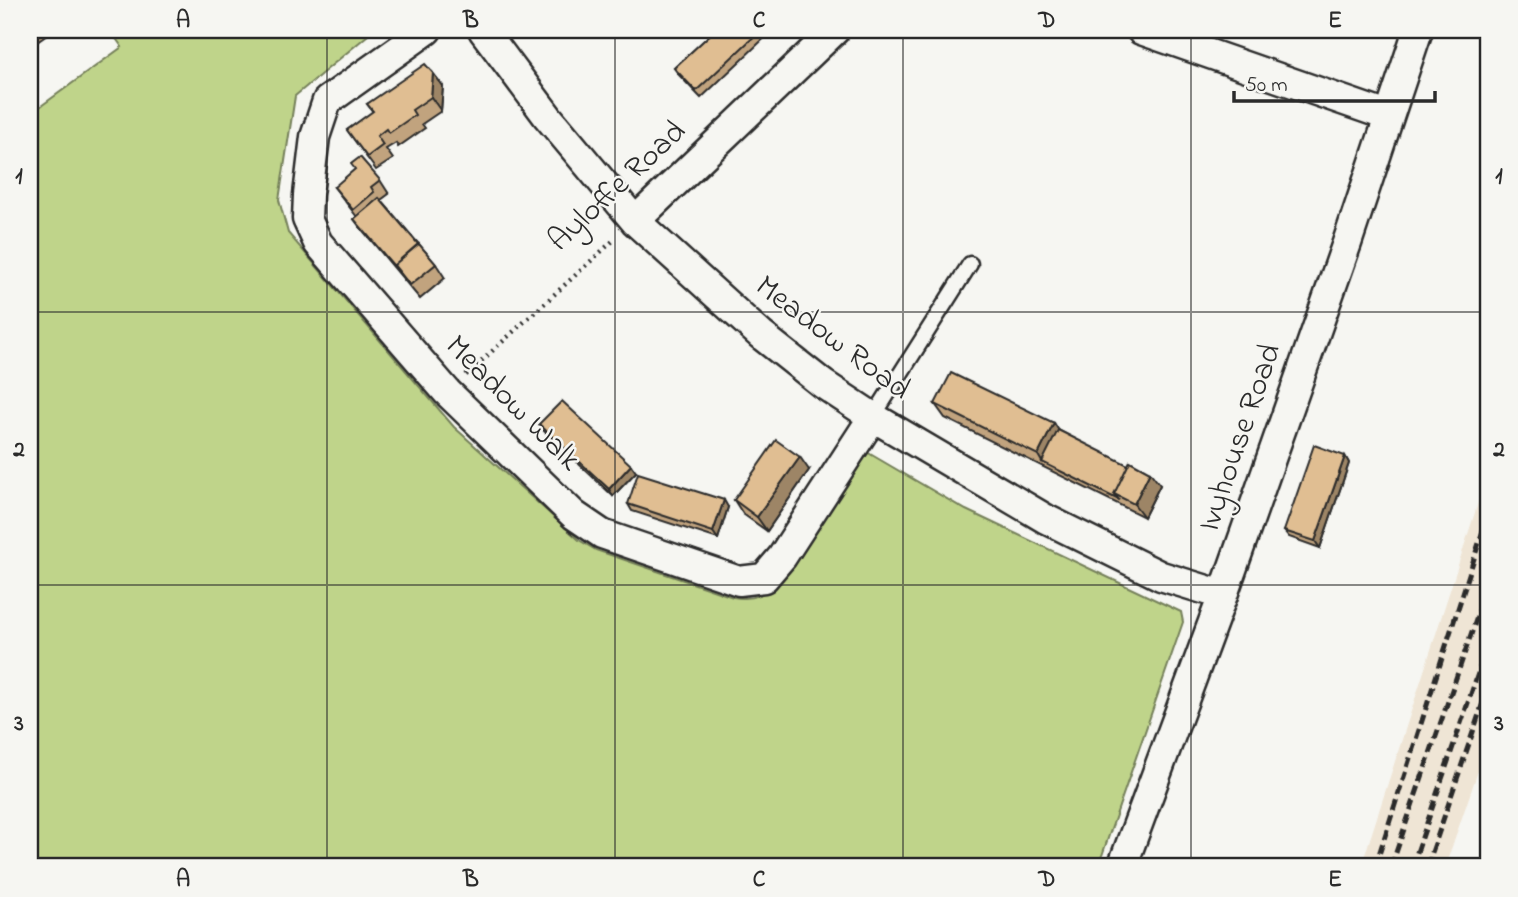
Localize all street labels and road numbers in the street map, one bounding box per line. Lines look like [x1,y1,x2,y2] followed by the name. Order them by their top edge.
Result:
[538,110,698,264] street label: Ayloffe Road
[744,265,920,413] street label: Meadow Road
[433,325,592,484] street label: Meadow Walk
[1187,338,1295,538] street label: Ivyhouse Road

